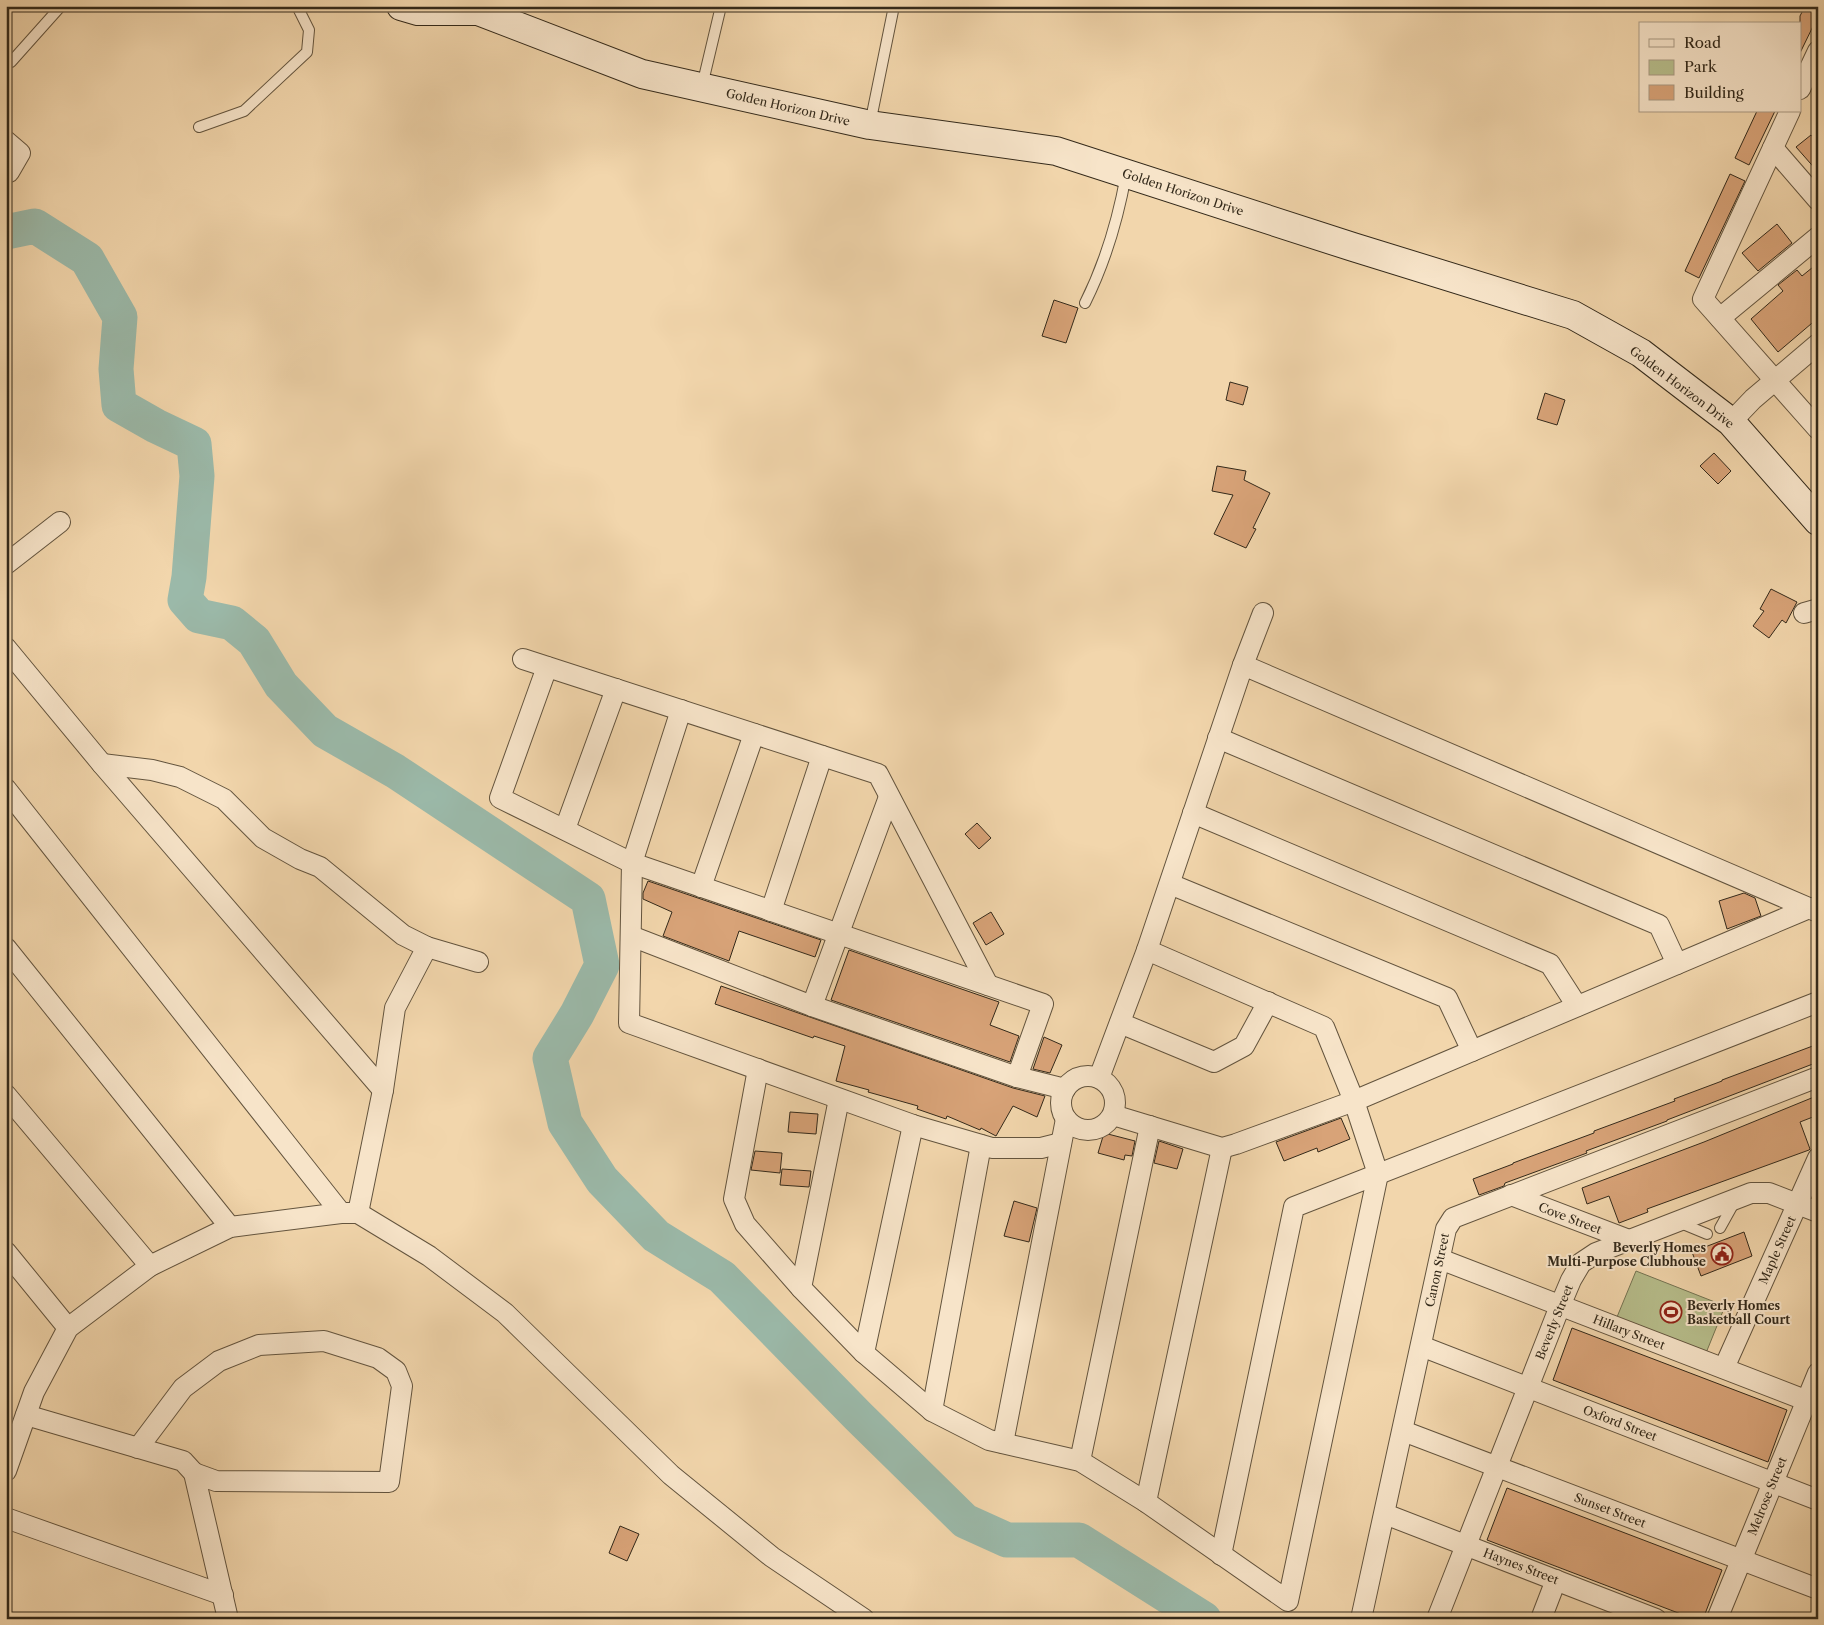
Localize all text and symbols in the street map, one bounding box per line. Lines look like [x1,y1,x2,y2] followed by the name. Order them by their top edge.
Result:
[1639,22,1802,112] legend
[1684,33,1721,52] text: Road
[1684,57,1718,76] text: Park
[1684,83,1744,102] text: Building
[725,85,852,129] street label: Golden Horizon Drive
[1120,165,1246,219] street label: Golden Horizon Drive
[1627,343,1737,431] street label: Golden Horizon Drive
[1536,1199,1604,1237] street label: Cove Street
[1755,1213,1799,1287] street label: Maple Street
[1422,1231,1452,1308] street label: Canon Street
[1547,1240,1706,1269] place label: Beverly Homes Multi-Purpose Clubhouse
[1710,1242,1734,1266] public building icon: Beverly Homes Multi-Purpose Clubhouse
[1532,1282,1576,1362] street label: Beverly Street
[1687,1298,1790,1327] place label: Beverly Homes Basketball Court
[1659,1300,1683,1324] sports icon: Beverly Homes Basketball Court
[1591,1311,1668,1353] street label: Hillary Street
[1581,1402,1660,1444] street label: Oxford Street
[1744,1454,1790,1538] street label: Melrose Street
[1572,1489,1649,1531] street label: Sunset Street
[1481,1545,1562,1588] street label: Haynes Street

